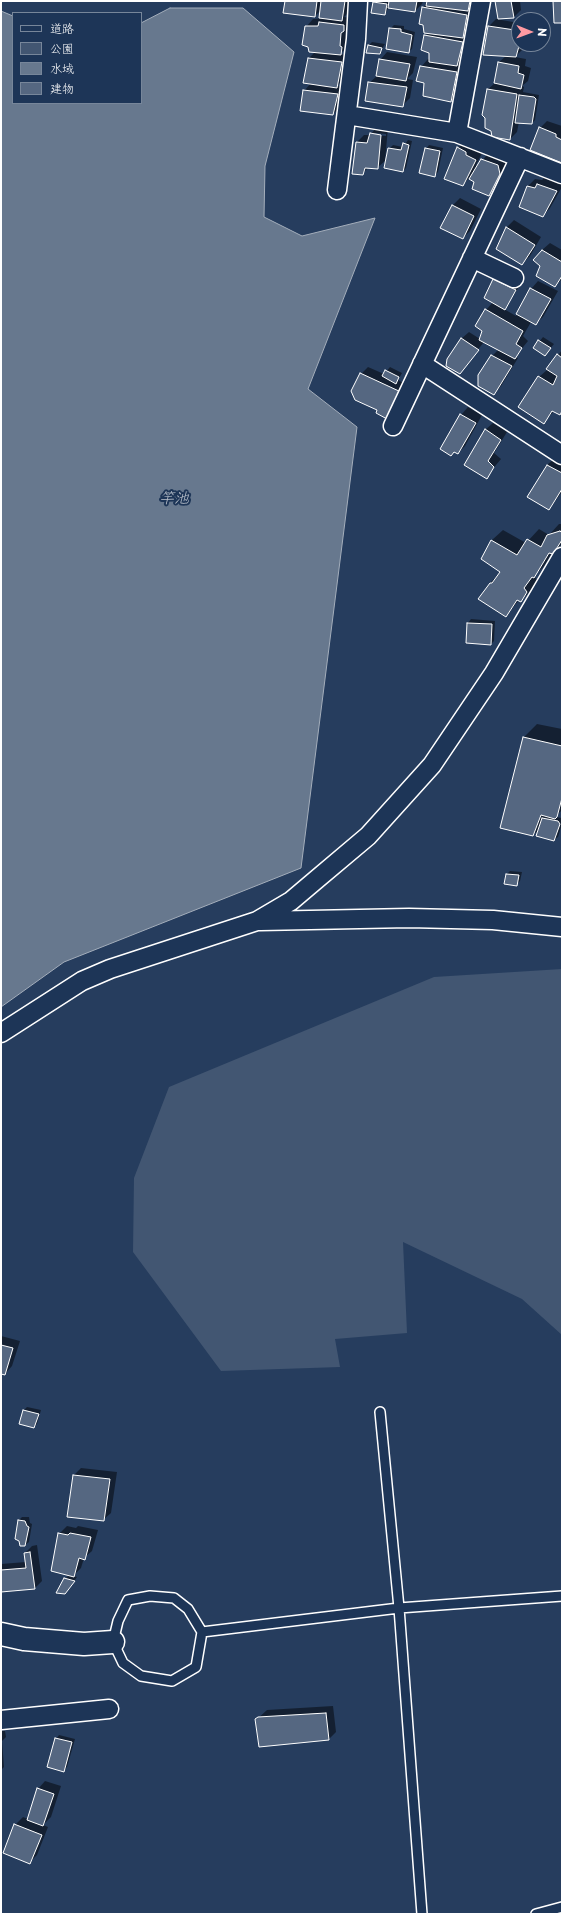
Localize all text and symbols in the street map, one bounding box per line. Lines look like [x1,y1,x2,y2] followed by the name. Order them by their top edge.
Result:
[12,12,142,104] legend
[511,12,551,52] north arrow
[50,19,74,37] text: 道路
[534,28,551,37] text: N
[50,39,74,57] text: 公園
[50,59,74,77] text: 水域
[50,79,74,97] text: 建物
[159,490,189,508] water label: 竿池

